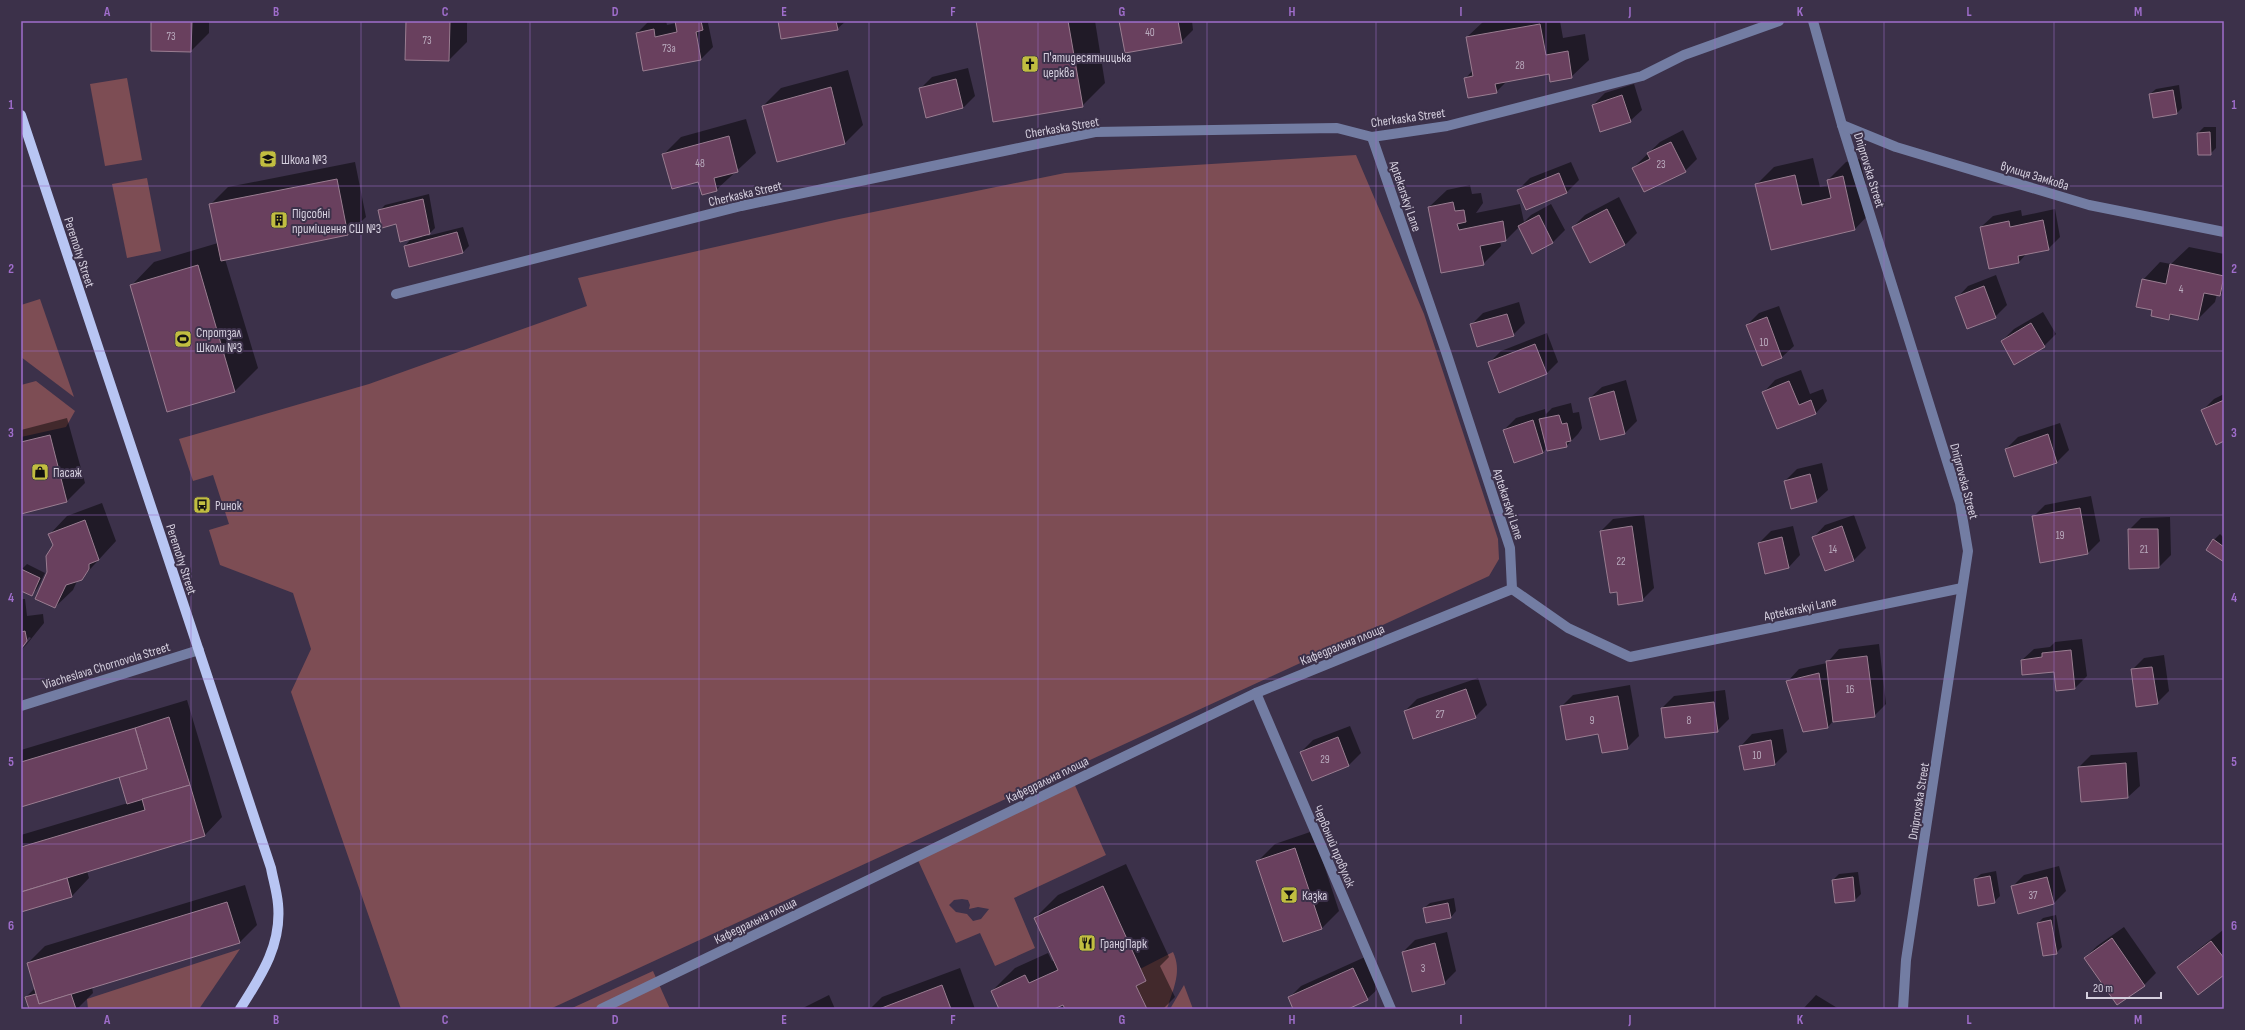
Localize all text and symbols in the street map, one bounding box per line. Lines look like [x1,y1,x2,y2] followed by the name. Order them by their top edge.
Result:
[103,4,111,20] text: A
[273,4,279,20] text: B
[442,4,449,20] text: C
[612,4,619,20] text: D
[781,4,787,20] text: E
[950,4,956,20] text: F
[1119,4,1126,20] text: G
[1289,4,1296,20] text: H
[1460,4,1463,20] text: I
[1628,4,1632,20] text: J
[1797,4,1804,20] text: K
[1966,4,1972,20] text: L
[2134,4,2142,20] text: M
[1145,26,1155,39] house number: 40
[166,30,176,43] house number: 73
[422,34,432,47] house number: 73
[662,42,676,55] house number: 73а
[1043,50,1131,81] place label: П'ятидесятницька церква
[1020,54,1040,74] church icon: П'ятидесятницька церква
[1515,59,1525,72] house number: 28
[8,97,14,113] text: 1
[2231,97,2237,113] text: 1
[1370,105,1446,131] street label: Cherkaska Street
[1024,114,1100,142] street label: Cherkaska Street
[1850,131,1888,210] street label: Dniprovska Street
[258,149,278,169] school or university icon: Школа №3
[281,152,327,168] place label: Школа №3
[695,157,705,170] house number: 48
[1385,158,1425,234] street label: Aptekarskyi Lane
[1656,158,1666,171] house number: 23
[1999,158,2071,194] street label: вулиця Замкова
[707,178,784,210] street label: Cherkaska Street
[292,206,381,237] place label: Підсобні приміщення СШ №3
[269,210,289,230] building icon: Підсобні приміщення СШ №3
[60,215,98,290] street label: Peremohy Street
[8,261,14,277] text: 2
[2231,261,2237,277] text: 2
[2179,283,2184,296] house number: 4
[196,325,242,356] place label: Спротзал Школи №3
[173,329,193,349] sports icon: Спротзал Школи №3
[1760,336,1768,349] house number: 10
[8,425,14,441] text: 3
[2231,425,2237,441] text: 3
[1946,442,1982,521] street label: Dniprovska Street
[30,462,50,482] shop icon: Пасаж
[53,465,82,481] place label: Пасаж
[1489,466,1527,542] street label: Aptekarskyi Lane
[192,495,212,515] bus stop icon: Ринок
[215,498,242,514] place label: Ринок
[162,522,200,597] street label: Peremohy Street
[2056,529,2064,542] house number: 19
[1829,543,1838,556] house number: 14
[2140,543,2148,556] house number: 21
[1616,555,1626,568] house number: 22
[8,590,14,606] text: 4
[2231,590,2237,606] text: 4
[1762,594,1838,625] street label: Aptekarskyi Lane
[1298,621,1387,669] street label: Кафедральна площа
[41,639,172,693] street label: Viacheslava Chornovola Street
[1846,683,1855,696] house number: 16
[1436,708,1445,721] house number: 27
[1590,714,1595,727] house number: 9
[1687,714,1692,727] house number: 8
[1753,749,1761,762] house number: 10
[1004,753,1091,807] street label: Кафедральна площа
[1320,753,1330,766] house number: 29
[8,754,14,770] text: 5
[2231,754,2237,770] text: 5
[1905,761,1933,841] street label: Dniprovska Street
[1310,803,1359,890] street label: Червоний провулок
[1279,885,1299,905] bar icon: Казка
[1302,888,1327,904] place label: Казка
[2028,889,2038,902] house number: 37
[712,894,799,948] street label: Кафедральна площа
[8,918,14,934] text: 6
[2231,918,2237,934] text: 6
[1077,933,1097,953] restaurant icon: ГрандПарк
[1100,936,1147,952] place label: ГрандПарк
[1421,962,1426,975] house number: 3
[2087,974,2161,1000] scale bar
[2093,981,2113,996] text: 20 m
[103,1012,111,1028] text: A
[273,1012,279,1028] text: B
[442,1012,449,1028] text: C
[612,1012,619,1028] text: D
[781,1012,787,1028] text: E
[950,1012,956,1028] text: F
[1119,1012,1126,1028] text: G
[1289,1012,1296,1028] text: H
[1460,1012,1463,1028] text: I
[1628,1012,1632,1028] text: J
[1797,1012,1804,1028] text: K
[1966,1012,1972,1028] text: L
[2134,1012,2142,1028] text: M

